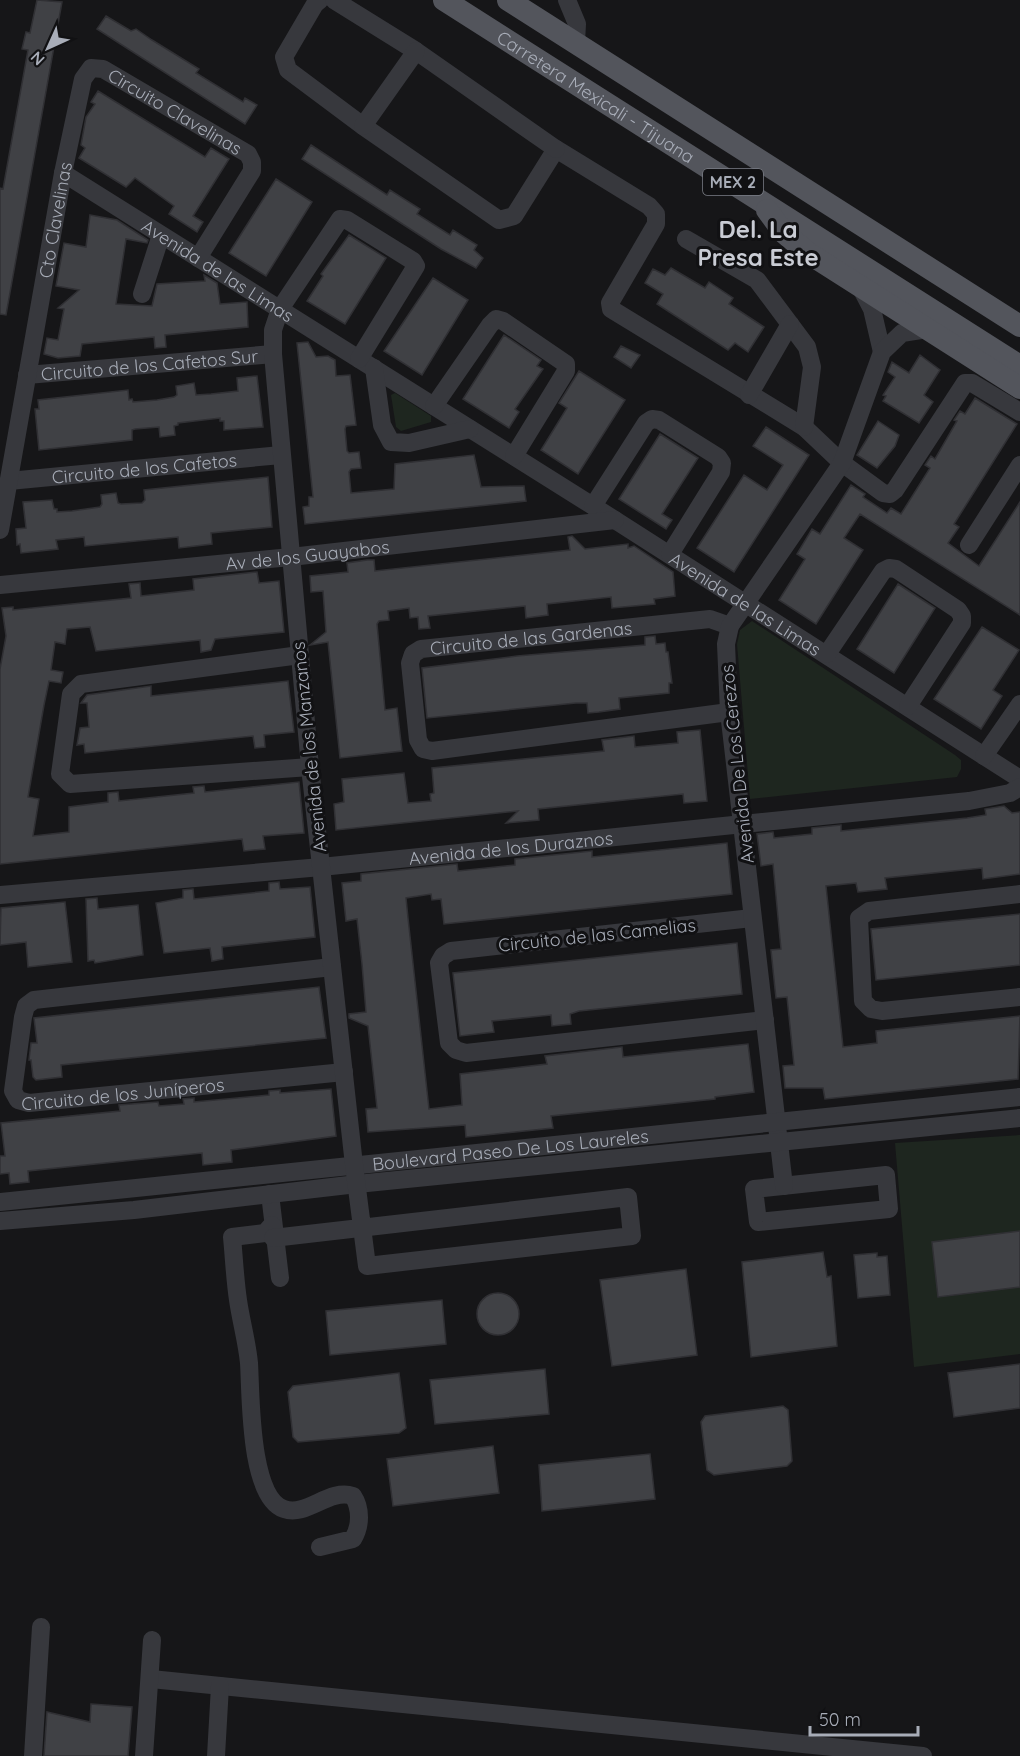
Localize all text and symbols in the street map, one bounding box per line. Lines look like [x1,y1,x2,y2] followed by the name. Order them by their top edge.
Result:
[18,18,78,78] north arrow
[493,25,699,168] street label: Carretera Mexicali - Tijuana
[26,47,49,70] text: N
[104,63,246,160] street label: Circuito Clavelinas
[33,160,77,280] street label: Cto Clavelinas
[703,169,763,195] road number: MEX 2
[138,214,298,327] street label: Avenida de las Limas
[697,214,819,272] district label: Del. La Presa Este
[40,344,259,385] street label: Circuito de los Cafetos Sur
[51,448,238,488] street label: Circuito de los Cafetos
[224,534,391,575] street label: Av de los Guayabos
[665,547,826,660] street label: Avenida de las Limas
[429,616,633,659] street label: Circuito de las Gardenas
[287,641,331,853] street label: Avenida de los Manzanos
[715,663,759,865] street label: Avenida De Los Cerezos
[408,826,614,870] street label: Avenida de los Duraznos
[497,913,697,957] street label: Circuito de las Camelias
[19,1072,225,1115] street label: Circuito de los Juníperos
[371,1124,650,1175] street label: Boulevard Paseo De Los Laureles
[810,1699,918,1737] scale bar
[819,1708,861,1731] text: 50 m

